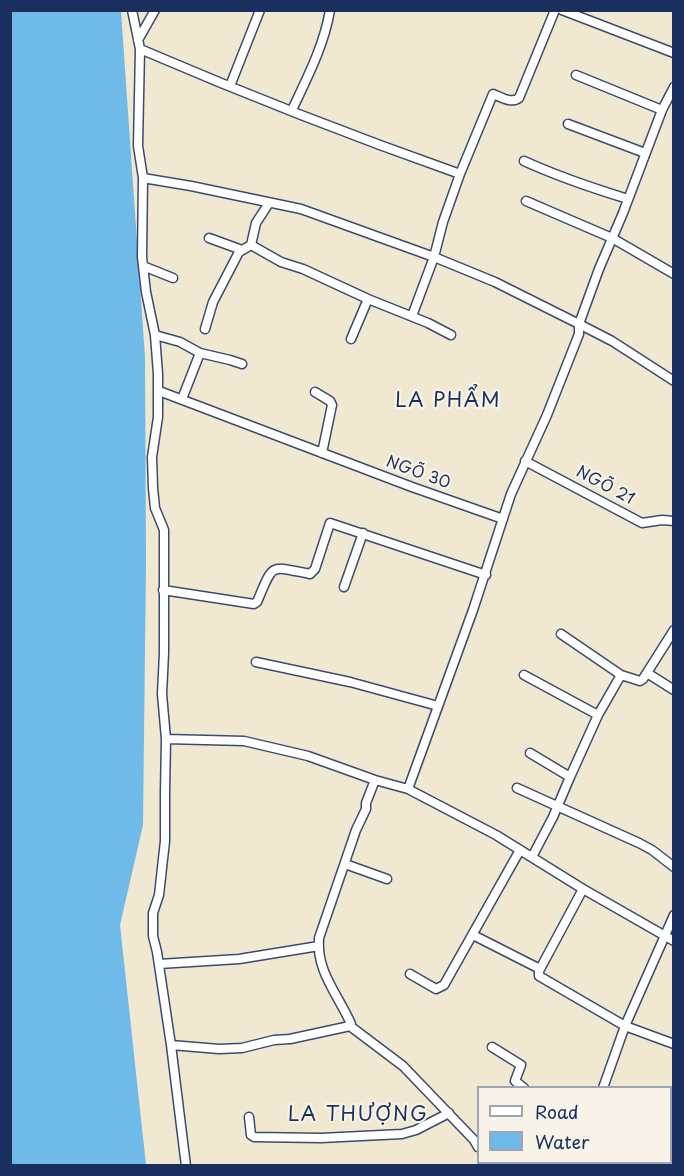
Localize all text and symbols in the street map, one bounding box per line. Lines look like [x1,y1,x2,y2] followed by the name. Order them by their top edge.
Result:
[395,389,501,413] district label: LA PHẨM
[383,453,453,493] street label: NGÕ 30
[573,463,637,509] street label: NGÕ 21
[477,1086,672,1164] legend
[535,1098,579,1125] text: Road
[288,1103,428,1127] district label: LA THƯỢNG
[535,1128,589,1155] text: Water

